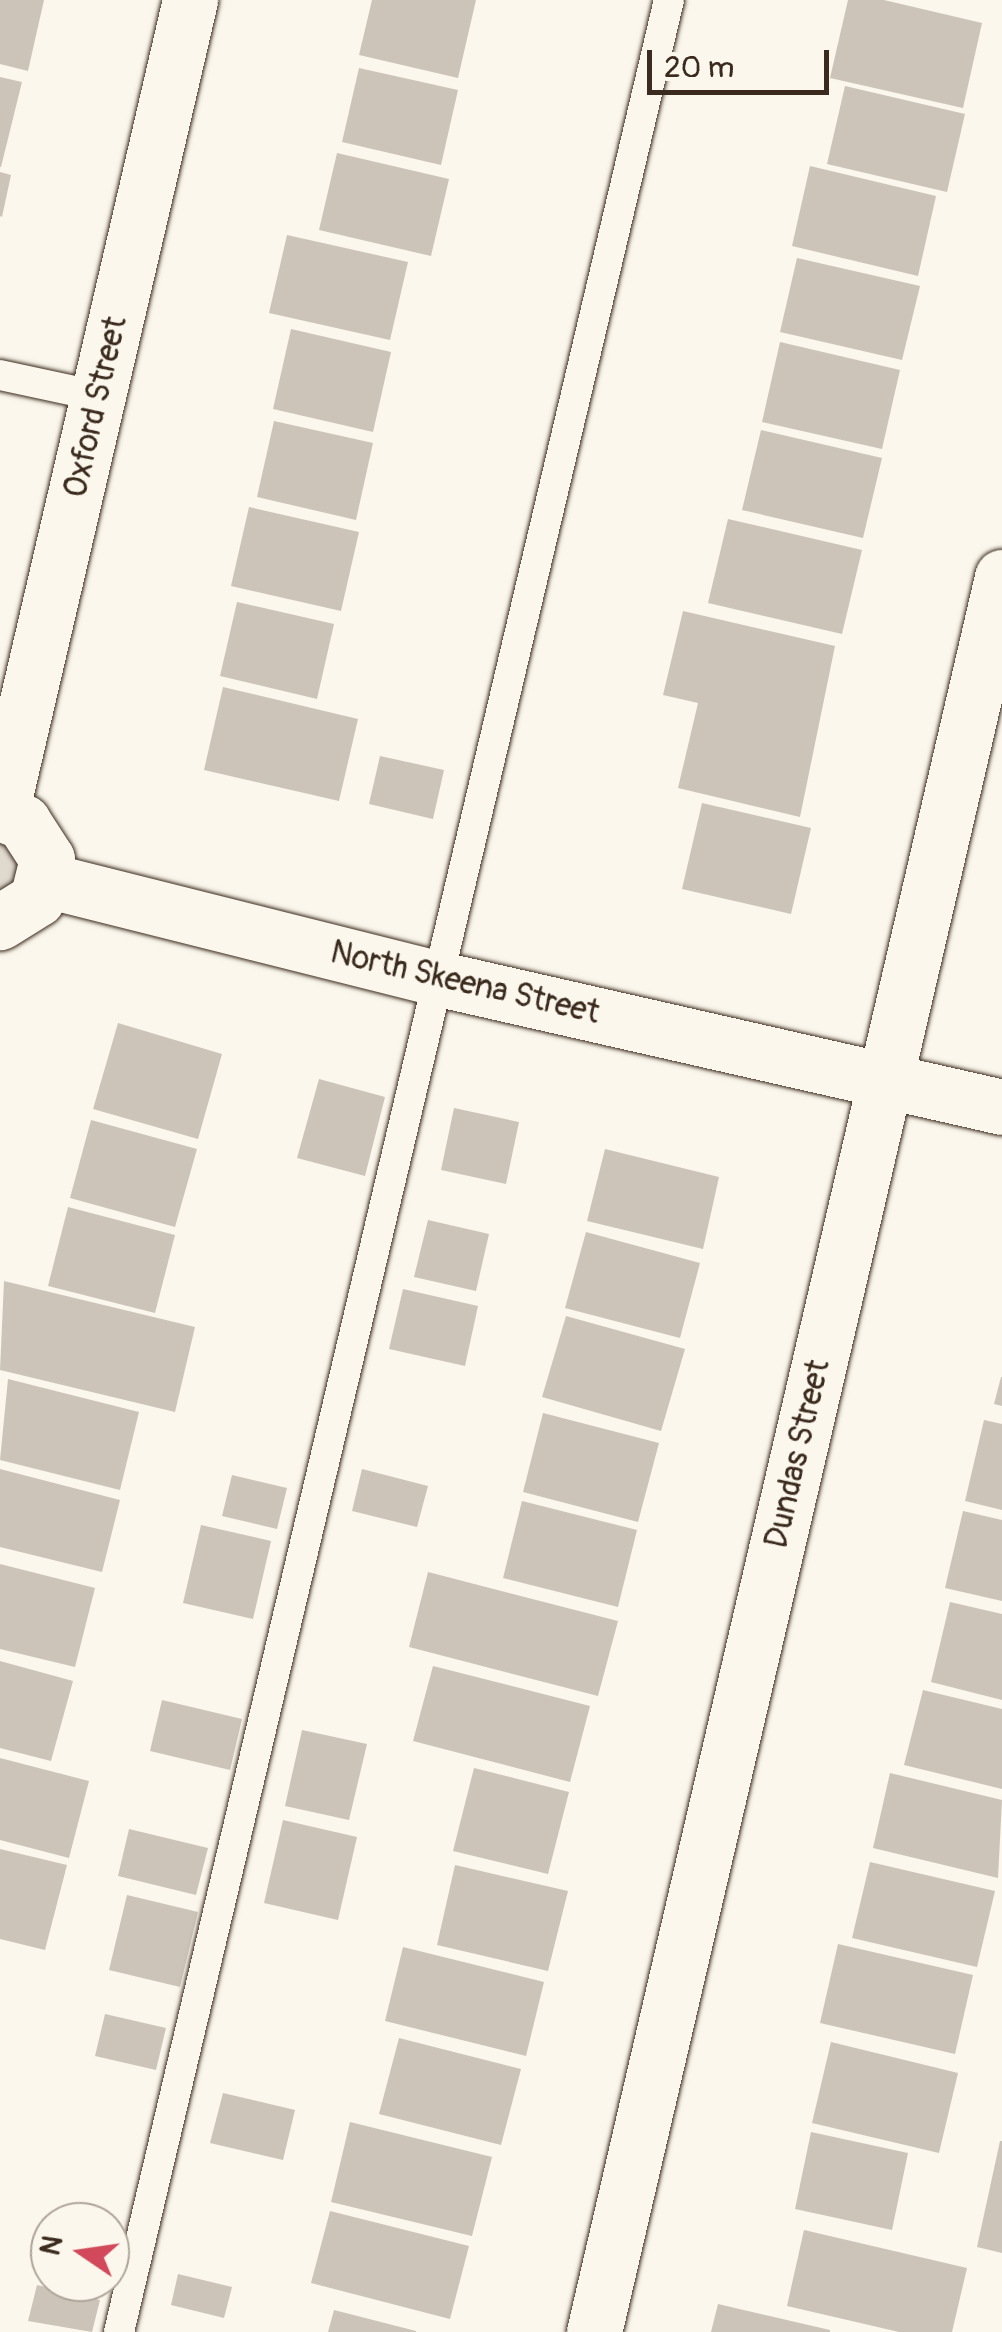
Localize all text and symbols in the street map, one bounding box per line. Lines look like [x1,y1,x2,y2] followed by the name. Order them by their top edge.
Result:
[652,30,834,92] scale bar
[664,49,734,86] text: 20 m
[57,313,135,501] street label: Oxford Street
[327,933,603,1033] street label: North Skeena Street
[758,1356,838,1552] street label: Dundas Street
[30,2202,130,2302] north arrow
[33,2232,71,2259] text: N

